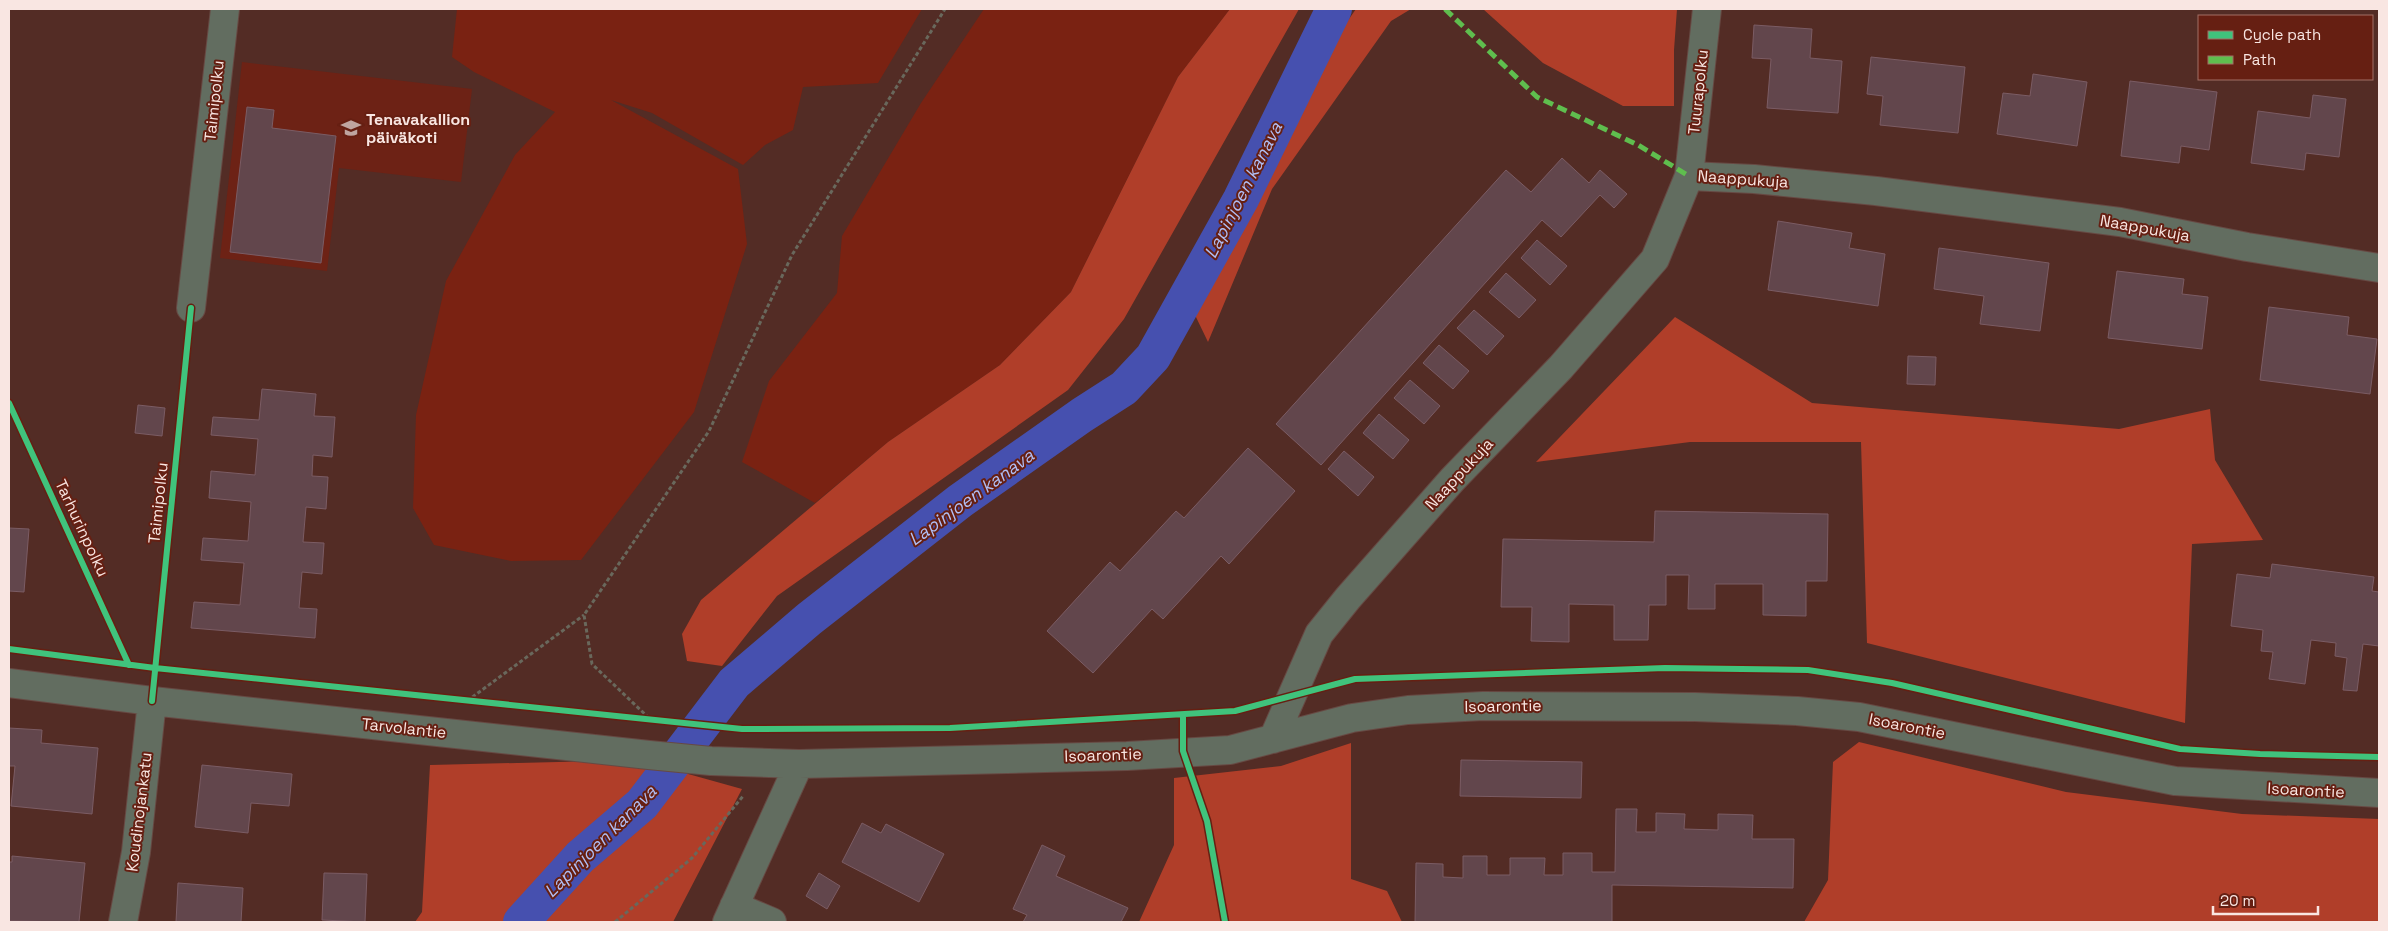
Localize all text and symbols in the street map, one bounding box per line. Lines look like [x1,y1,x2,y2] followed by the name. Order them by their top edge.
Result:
[2198,15,2373,80] legend
[2243,25,2321,44] text: Cycle path
[1683,49,1713,135] street label: Tuurapolku
[2243,50,2276,69] text: Path
[199,59,229,143] street label: Taimipolku
[366,109,470,148] place label: Tenavakallion päiväkoti
[340,117,362,139] school or university icon: Tenavakallion päiväkoti
[1199,118,1288,262] water label: Lapinjoen kanava
[1697,165,1789,193] street label: Naappukuja
[2098,210,2192,246] street label: Naappukuja
[1420,434,1498,514] street label: Naappukuja
[904,443,1039,550] water label: Lapinjoen kanava
[143,461,173,545] street label: Taimipolku
[50,476,114,580] street label: Tarhurinpolku
[1464,695,1542,717] street label: Isoarontie
[1867,708,1947,744] street label: Isoarontie
[361,713,447,743] street label: Tarvolantie
[1064,743,1142,767] street label: Isoarontie
[121,751,157,873] street label: Koudinojankatu
[2267,777,2345,803] street label: Isoarontie
[539,780,661,902] water label: Lapinjoen kanava
[2213,884,2318,916] scale bar
[2220,891,2255,910] text: 20 m

